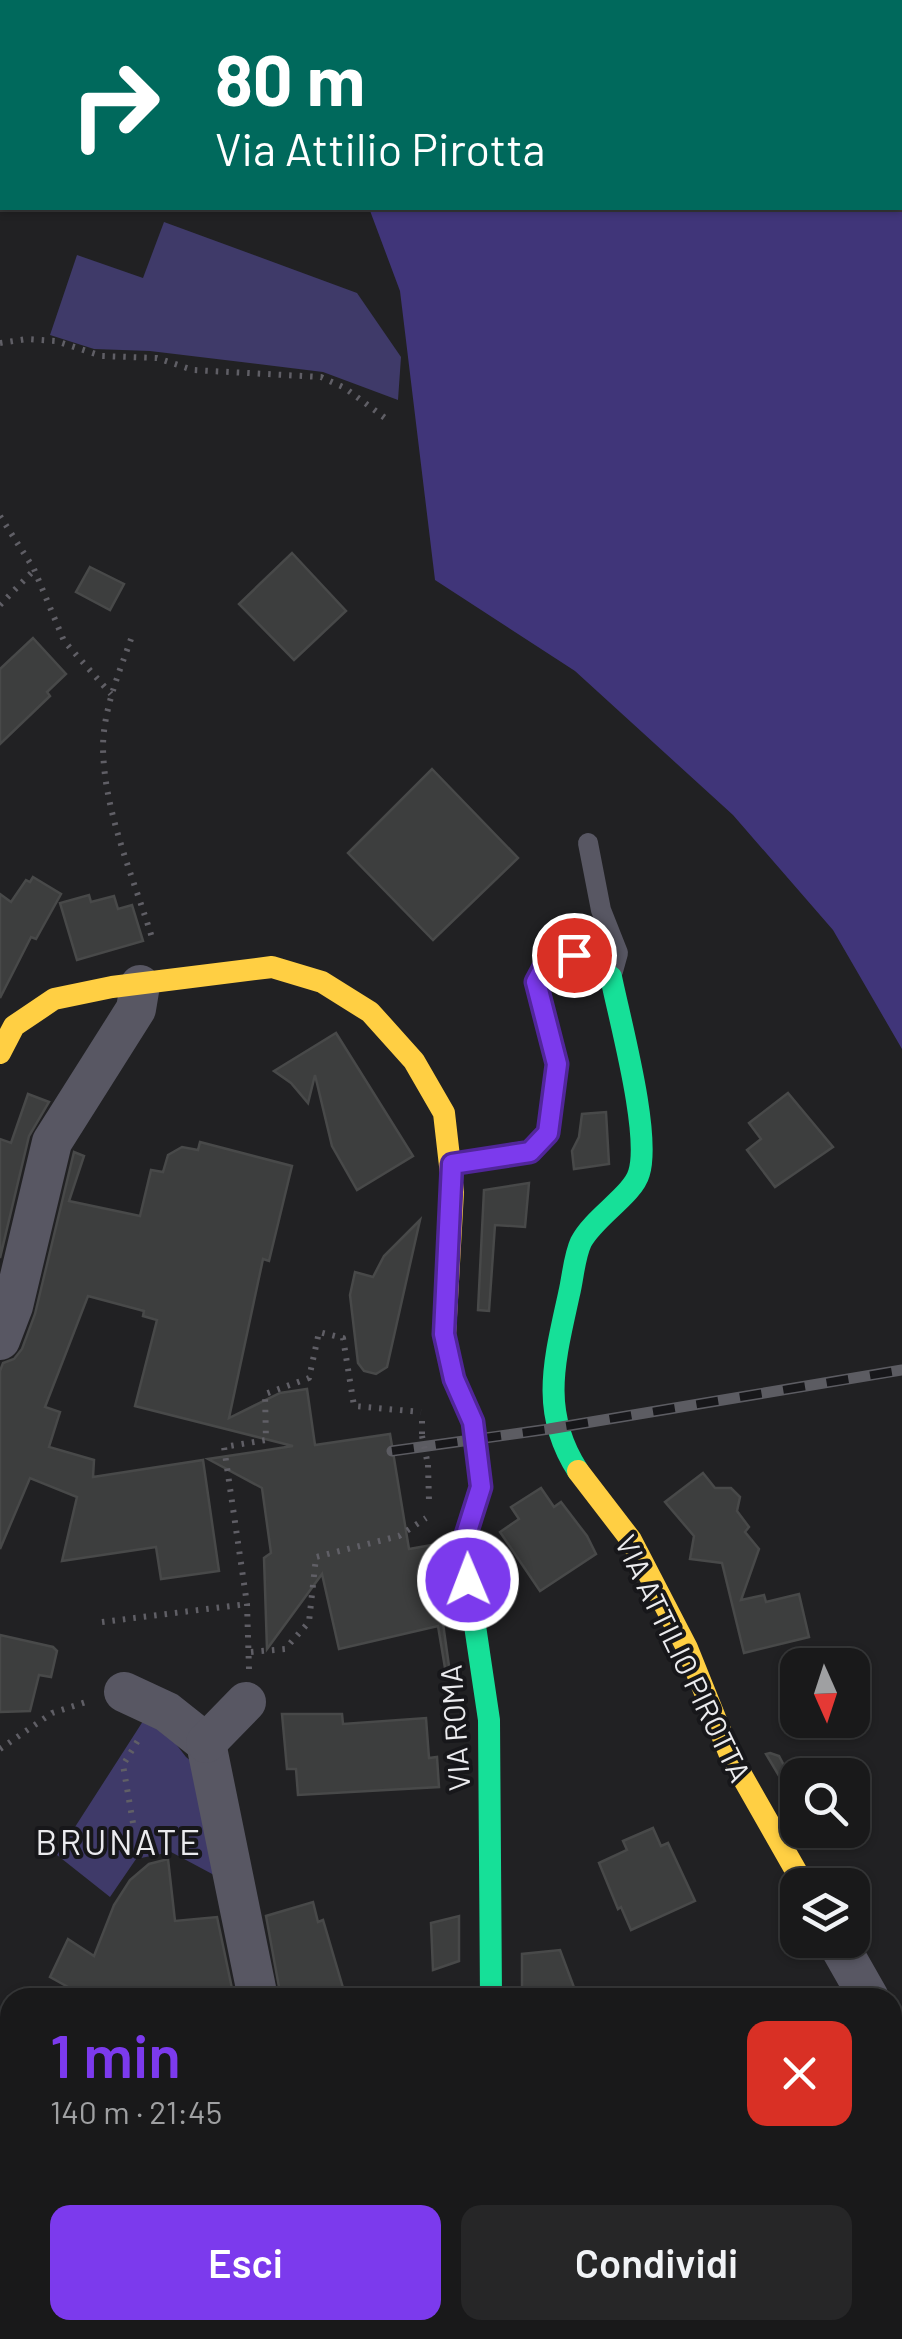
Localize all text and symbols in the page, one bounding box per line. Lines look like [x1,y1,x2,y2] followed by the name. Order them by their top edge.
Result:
[215,36,365,120] text: 80 m
[50,40,180,170] icon: right
[215,121,546,175] text: Via Attilio Pirotta
[532,913,617,998] pin
[547,928,602,983] icon: arrive
[416,1528,520,1632] position arrow
[609,1529,759,1787] street label: VIA ATTILIO PIROTTA
[780,1648,870,1738] north arrow
[780,1648,870,1958] map controls
[432,1664,476,1792] street label: VIA ROMA
[780,1758,870,1848] button: search
[35,1820,203,1862] district label: BRUNATE
[780,1868,870,1958] button: layers
[50,2018,181,2090] text: 1 min
[747,2021,852,2126] button: close
[50,2092,222,2130] text: 140 m · 21:45
[50,2205,441,2320] button: Esci
[461,2205,852,2320] button: Condividi

